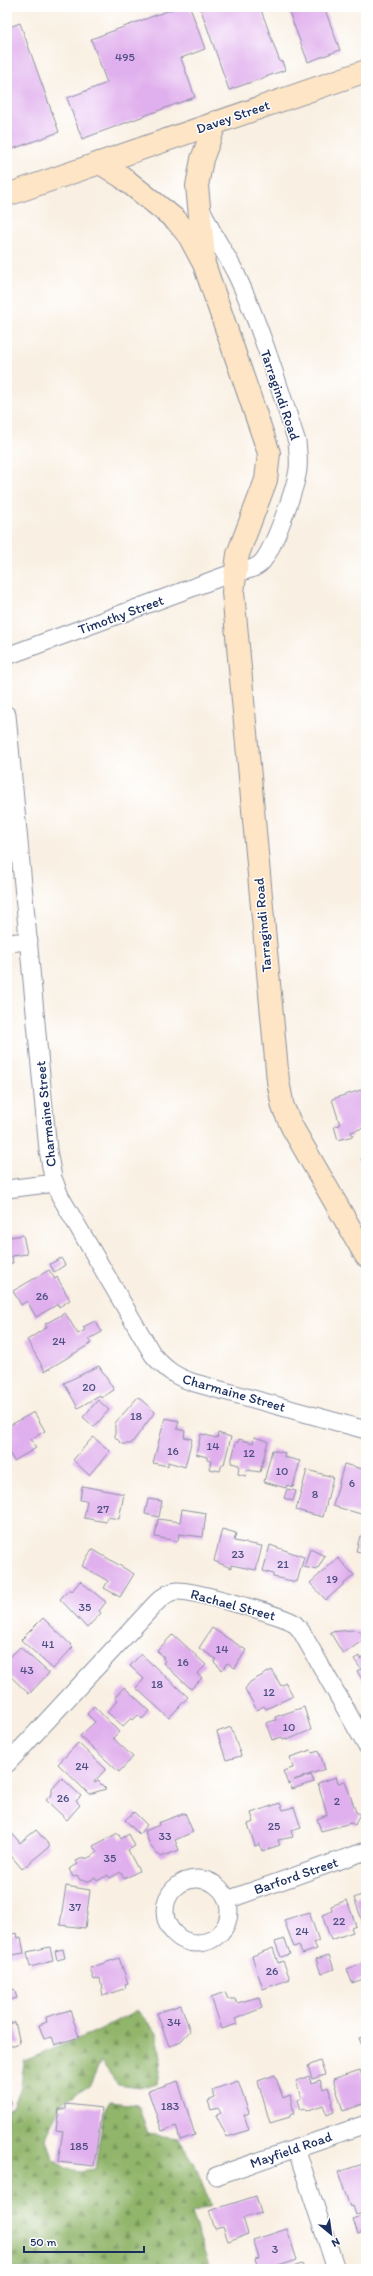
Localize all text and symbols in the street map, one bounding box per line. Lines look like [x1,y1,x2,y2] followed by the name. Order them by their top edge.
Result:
[115,50,135,64] house number: 495
[194,96,272,138] street label: Davey Street
[257,347,304,443] street label: Tarragindi Road
[76,592,166,638] street label: Timothy Street
[250,877,276,973] street label: Tarragindi Road
[32,1060,60,1168] street label: Charmaine Street
[36,1289,48,1303] house number: 26
[52,1334,66,1348] house number: 24
[181,1370,287,1416] street label: Charmaine Street
[82,1380,96,1394] house number: 20
[130,1409,142,1423] house number: 18
[207,1439,219,1453] house number: 14
[167,1444,179,1458] house number: 16
[243,1446,256,1460] house number: 12
[276,1464,288,1478] house number: 10
[349,1476,355,1490] house number: 6
[312,1487,319,1501] house number: 8
[97,1502,109,1516] house number: 27
[232,1547,245,1561] house number: 23
[277,1557,289,1571] house number: 21
[326,1572,338,1586] house number: 19
[189,1586,277,1624] street label: Rachael Street
[79,1600,91,1614] house number: 35
[42,1637,55,1651] house number: 41
[216,1642,228,1656] house number: 14
[177,1655,189,1669] house number: 16
[20,1663,34,1677] house number: 43
[151,1677,163,1691] house number: 18
[263,1685,276,1699] house number: 12
[283,1720,295,1734] house number: 10
[75,1759,89,1773] house number: 24
[57,1791,69,1805] house number: 26
[334,1794,341,1808] house number: 2
[268,1819,280,1833] house number: 25
[158,1829,172,1843] house number: 33
[104,1851,116,1865] house number: 35
[252,1854,340,1898] street label: Barford Street
[69,1900,81,1914] house number: 37
[333,1914,346,1928] house number: 22
[295,1924,309,1938] house number: 24
[266,1964,278,1978] house number: 26
[167,2015,181,2029] house number: 34
[161,2099,180,2113] house number: 183
[248,2128,334,2172] street label: Mayfield Road
[70,2139,88,2153] house number: 185
[311,2214,351,2254] north arrow
[24,2228,144,2254] scale bar
[30,2235,56,2249] text: 50 m
[329,2235,342,2250] text: N
[272,2242,279,2256] house number: 3

